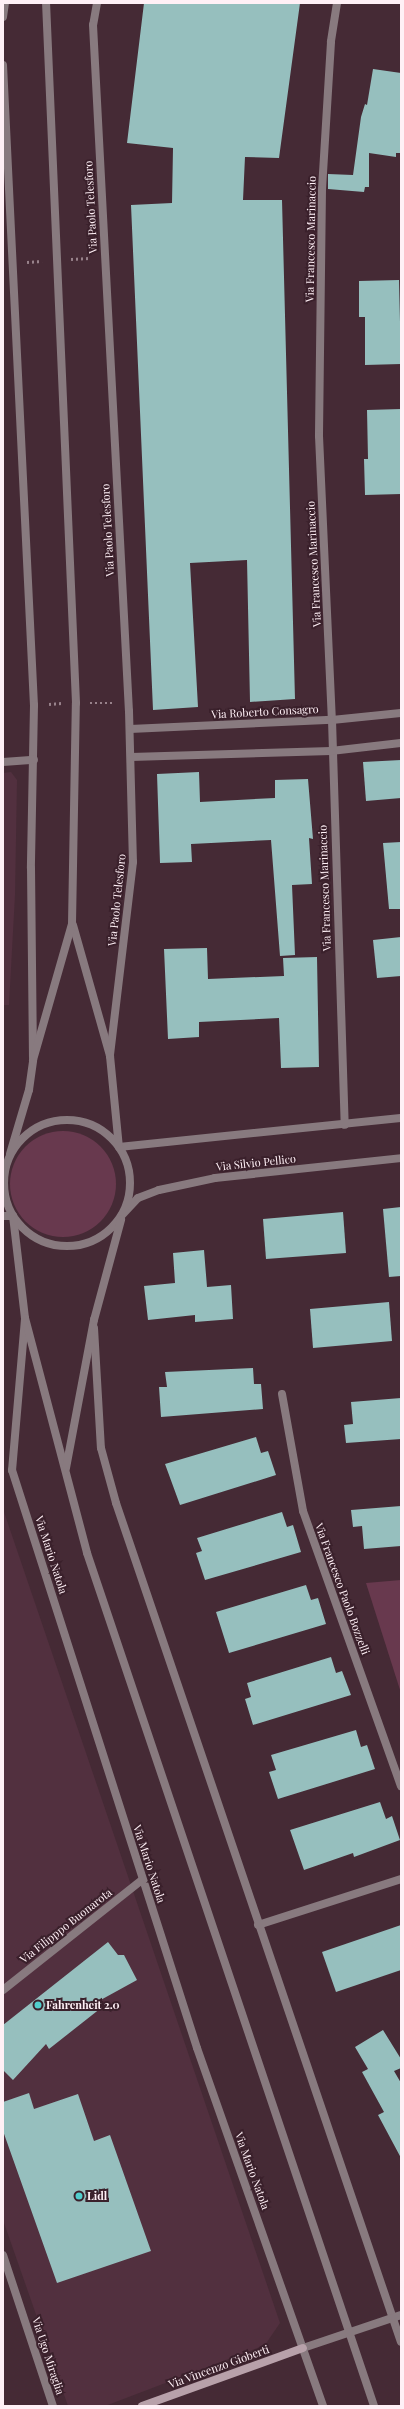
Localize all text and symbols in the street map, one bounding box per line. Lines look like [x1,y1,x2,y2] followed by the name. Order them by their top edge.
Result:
[82,160,100,254] street label: Via Paolo Telesforo
[303,176,319,302] street label: Via Francesco Marinaccio
[99,483,117,577] street label: Via Paolo Telesforo
[304,501,324,627] street label: Via Francesco Marinaccio
[211,703,319,721] street label: Via Roberto Consagro
[316,825,334,951] street label: Via Francesco Marinaccio
[106,853,128,947] street label: Via Paolo Telesforo
[215,1152,297,1174] street label: Via Silvio Pellico
[32,1514,70,1596] street label: Via Mario Natola
[312,1521,372,1657] street label: Via Francesco Paolo Bozzelli
[130,1823,168,1905] street label: Via Mario Natola
[17,1886,115,1966] street label: Via Filipppo Buonarota
[46,1998,120,2012] place label: Fahrenheit 2.0
[33,2000,43,2010] marker: Fahrenheit 2.0
[232,2130,272,2212] street label: Via Mario Natola
[87,2189,107,2203] place label: Lidl
[74,2191,84,2201] marker: Lidl
[29,2316,67,2396] street label: Via Ugo Miraglia
[167,2343,271,2391] street label: Via Vincenzo Gioberti

